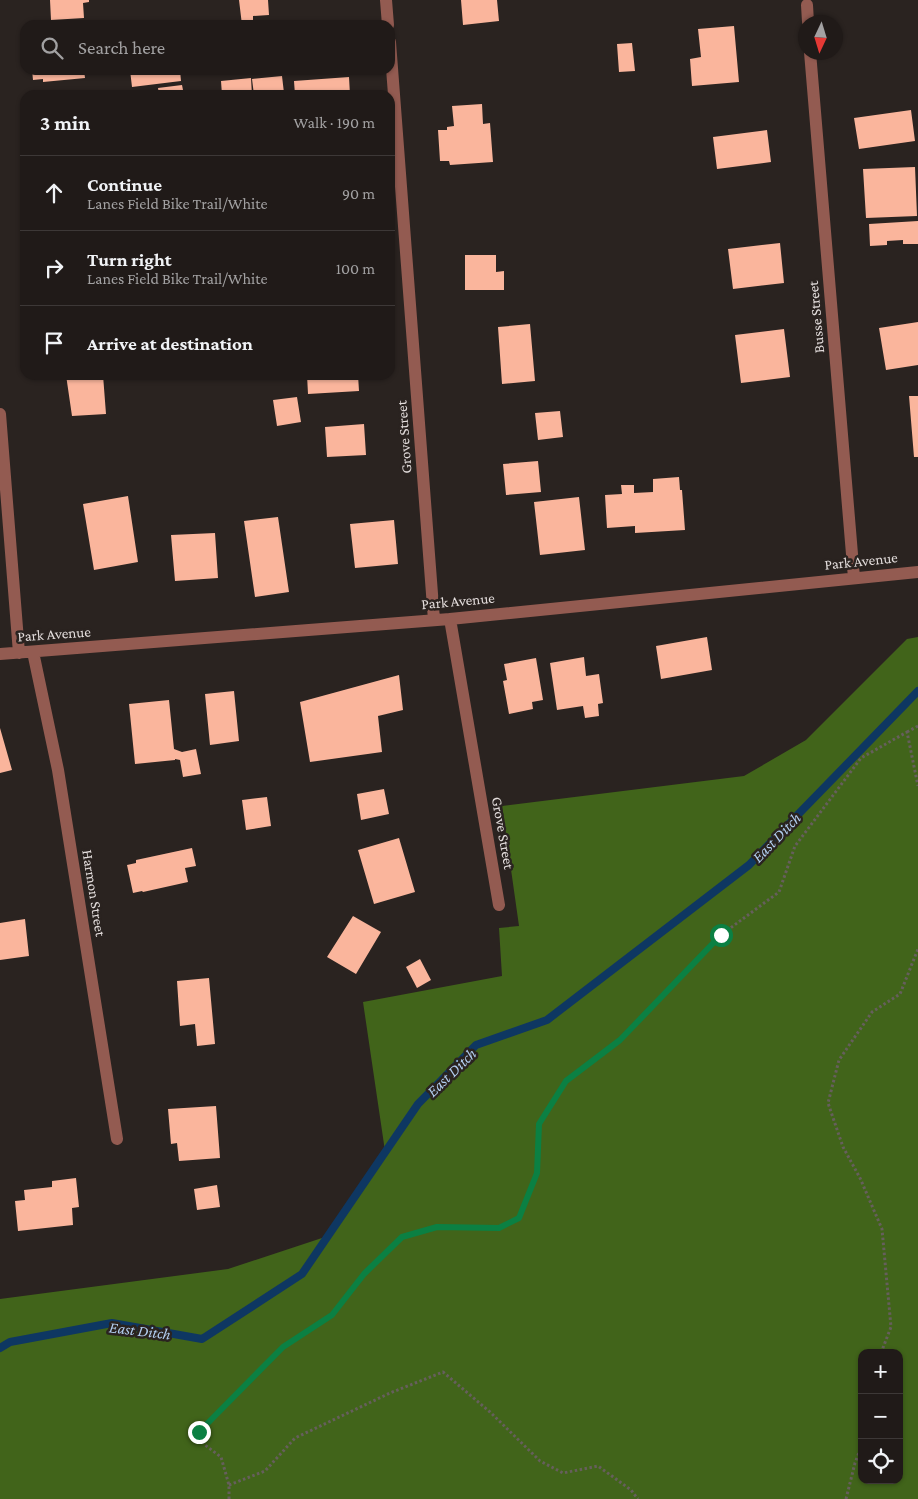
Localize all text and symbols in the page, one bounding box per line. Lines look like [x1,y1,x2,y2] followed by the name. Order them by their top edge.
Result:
[798,15,843,60] north arrow
[20,20,395,75] search box
[38,34,66,62] icon: search
[78,37,165,58] text: Search here
[40,111,90,135] text: 3 min
[294,114,375,131] text: Walk · 190 m
[87,174,162,195] text: Continue
[40,179,68,207] icon: ahead
[342,185,375,202] text: 90 m
[87,195,267,212] text: Lanes Field Bike Trail/White
[87,249,172,270] text: Turn right
[40,254,68,282] icon: right
[336,260,375,277] text: 100 m
[87,270,267,287] text: Lanes Field Bike Trail/White
[805,279,827,354] street label: Busse Street
[40,329,68,357] icon: arrive
[87,333,253,354] text: Arrive at destination
[393,399,415,474] street label: Grove Street
[824,549,899,573] street label: Park Avenue
[421,590,496,612] street label: Park Avenue
[17,623,92,645] street label: Park Avenue
[489,796,517,871] street label: Grove Street
[749,809,804,865] water label: East Ditch
[79,848,109,939] street label: Harmon Street
[710,924,733,947] route start
[423,1045,480,1100] water label: East Ditch
[108,1318,172,1343] water label: East Ditch
[858,1349,903,1484] map controls
[858,1349,903,1394] button: +
[858,1394,903,1439] button: −
[188,1421,211,1444] route end
[858,1439,903,1484] button: locate

